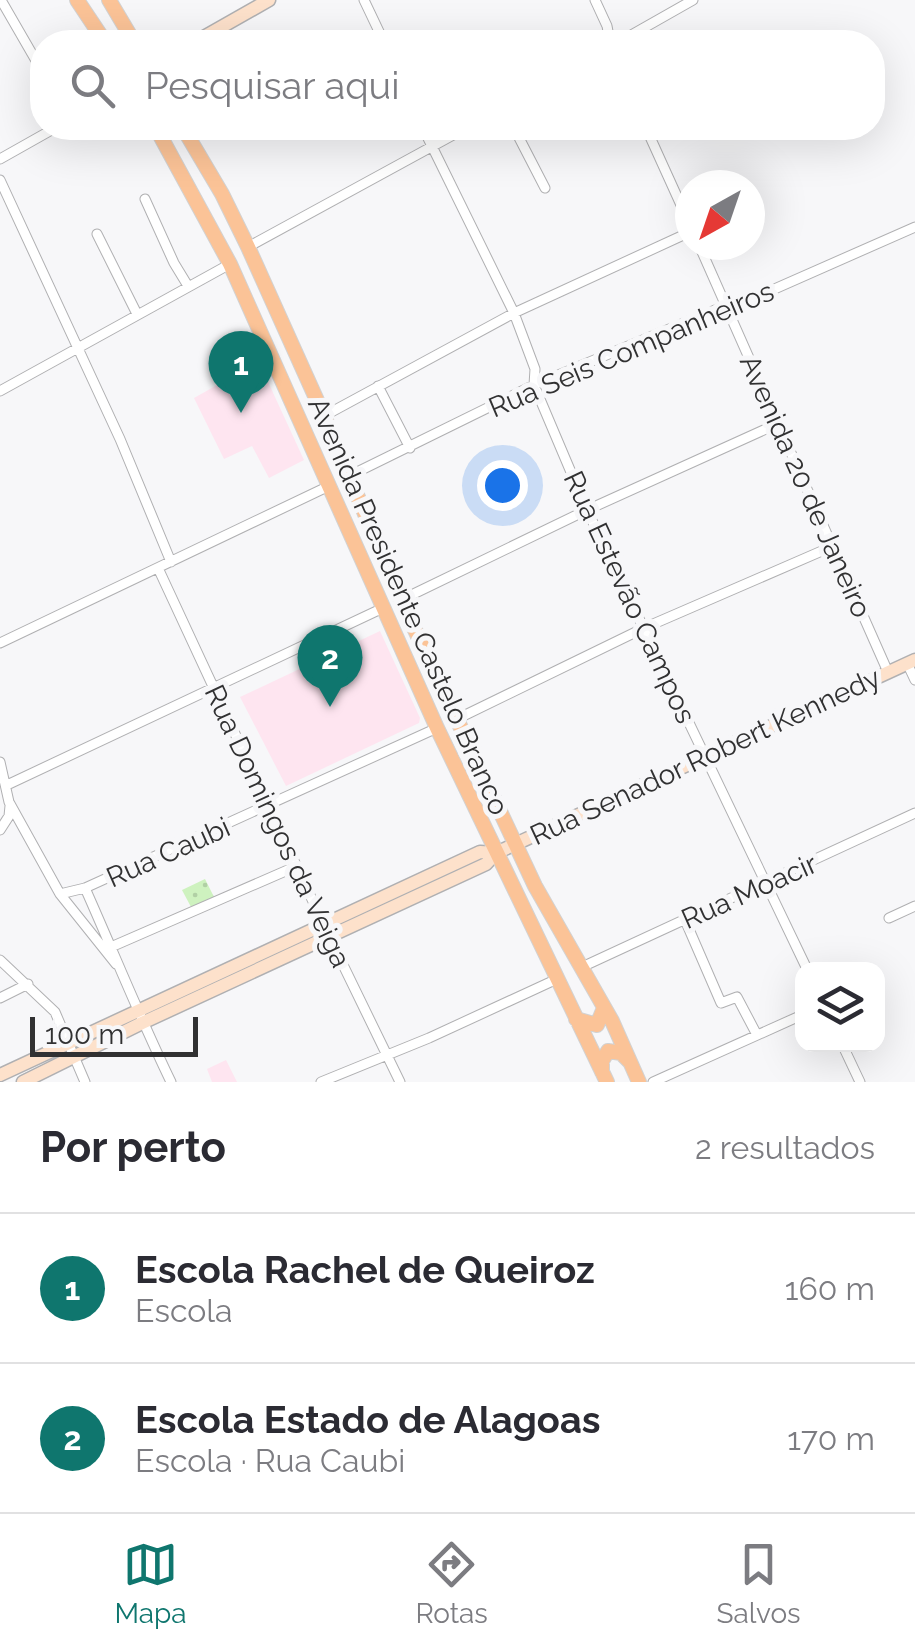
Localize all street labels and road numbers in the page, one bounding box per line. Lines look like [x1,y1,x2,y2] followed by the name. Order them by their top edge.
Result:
[484,274,779,424] street label: Rua Seis Companheiros
[733,350,878,622] street label: Avenida 20 de Janeiro
[301,392,516,820] street label: Avenida Presidente Castelo Branco
[557,466,702,728] street label: Rua Estevão Campos
[525,661,885,852] street label: Rua Senador Robert Kennedy
[198,680,358,973] street label: Rua Domingos da Veiga
[101,811,235,894] street label: Rua Caubi
[676,847,822,936] street label: Rua Moacir

